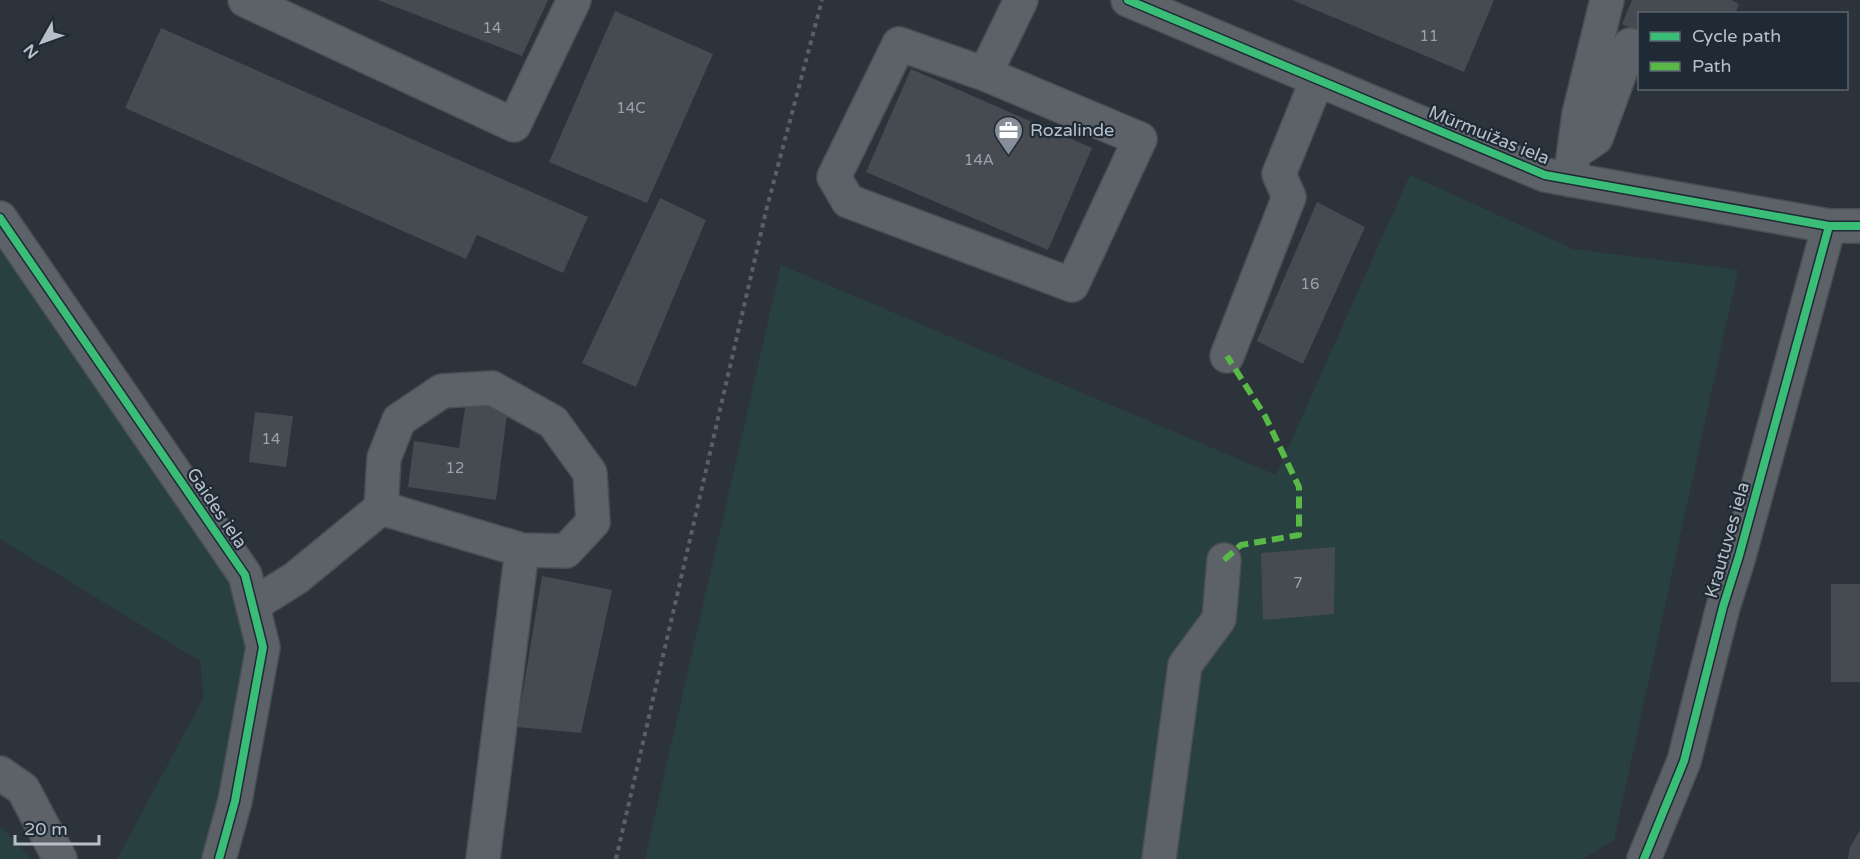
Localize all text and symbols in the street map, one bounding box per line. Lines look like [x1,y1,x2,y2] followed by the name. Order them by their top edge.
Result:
[12,12,72,72] north arrow
[1638,12,1848,90] legend
[483,19,501,37] house number: 14
[1692,25,1781,47] text: Cycle path
[1420,27,1438,45] house number: 11
[19,40,43,62] text: N
[1692,55,1731,77] text: Path
[616,99,646,117] house number: 14C
[1425,101,1553,169] street label: Mūrmuižas iela
[993,114,1025,156] office icon: Rozalinde
[1030,119,1114,141] place label: Rozalinde
[964,151,994,169] house number: 14A
[1301,275,1319,293] house number: 16
[262,430,280,448] house number: 14
[446,459,464,477] house number: 12
[182,464,252,552] street label: Gaides iela
[1700,479,1754,601] street label: Krautuves iela
[1293,574,1303,592] house number: 7
[15,808,99,846] scale bar
[24,818,68,840] text: 20 m

